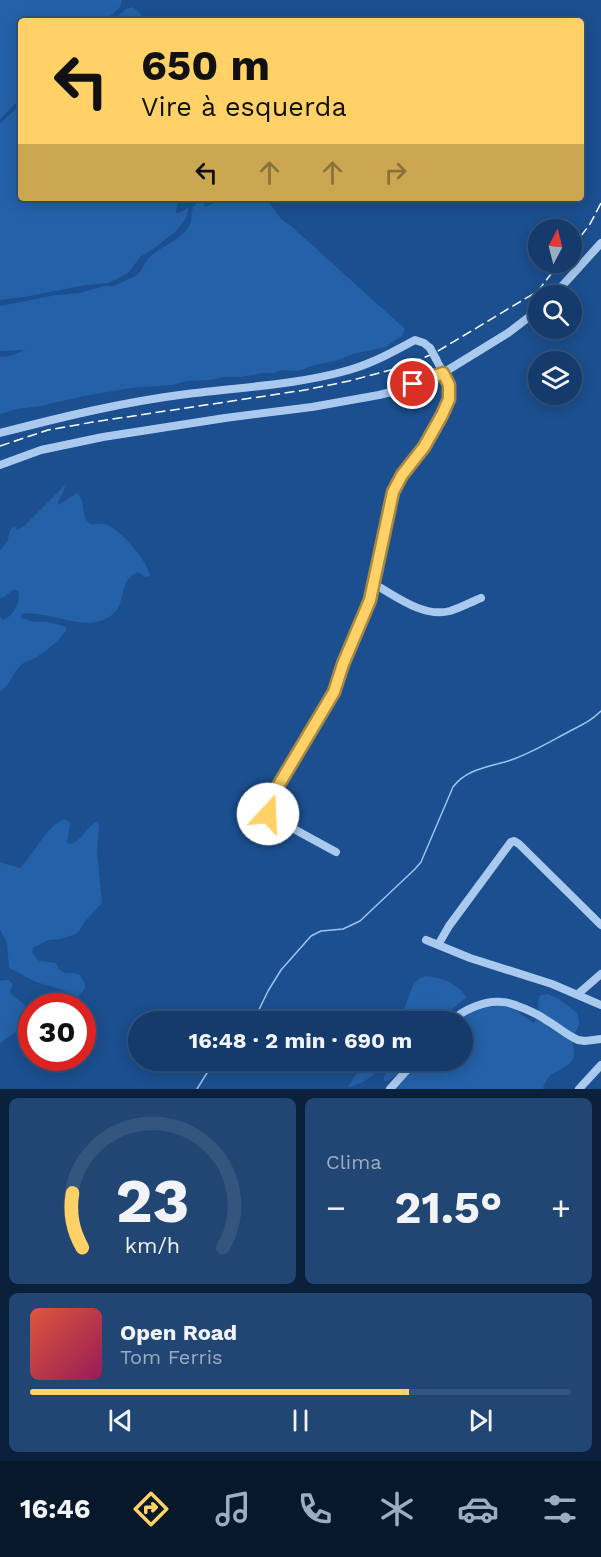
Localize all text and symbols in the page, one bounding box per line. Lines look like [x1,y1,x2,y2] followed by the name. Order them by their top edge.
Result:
[141,41,270,90] text: 650 m
[42,42,120,120] icon: left
[141,91,347,123] text: Vire à esquerda
[190,156,223,189] icon: left
[253,156,286,189] icon: ahead
[316,156,349,189] icon: ahead
[379,156,412,189] icon: right
[528,219,582,273] north arrow
[528,219,582,405] map controls
[528,285,582,339] button: search
[528,351,582,405] button: layers
[387,358,438,409] pin
[396,367,429,400] icon: arrive
[236,782,300,846] position arrow
[18,993,96,1071] speed limit sign: 30
[189,1028,412,1053] text: 16:48 · 2 min · 690 m
[326,1150,382,1174] text: Clima
[115,1164,190,1237] text: 23
[395,1181,502,1234] text: 21.5°
[326,1188,346,1227] text: −
[551,1188,571,1227] text: +
[125,1233,180,1258] text: km/h
[120,1320,237,1345] text: Open Road
[120,1345,223,1369] text: Tom Ferris
[104,1404,137,1437] icon: previous
[284,1404,317,1437] icon: pause
[464,1404,497,1437] icon: next
[130,1488,172,1530] icon: directions
[212,1488,254,1530] icon: music
[294,1488,336,1530] icon: phone
[376,1488,418,1530] icon: climate
[457,1488,499,1530] icon: car
[539,1488,581,1530] icon: filters
[20,1493,90,1525] text: 16:46

